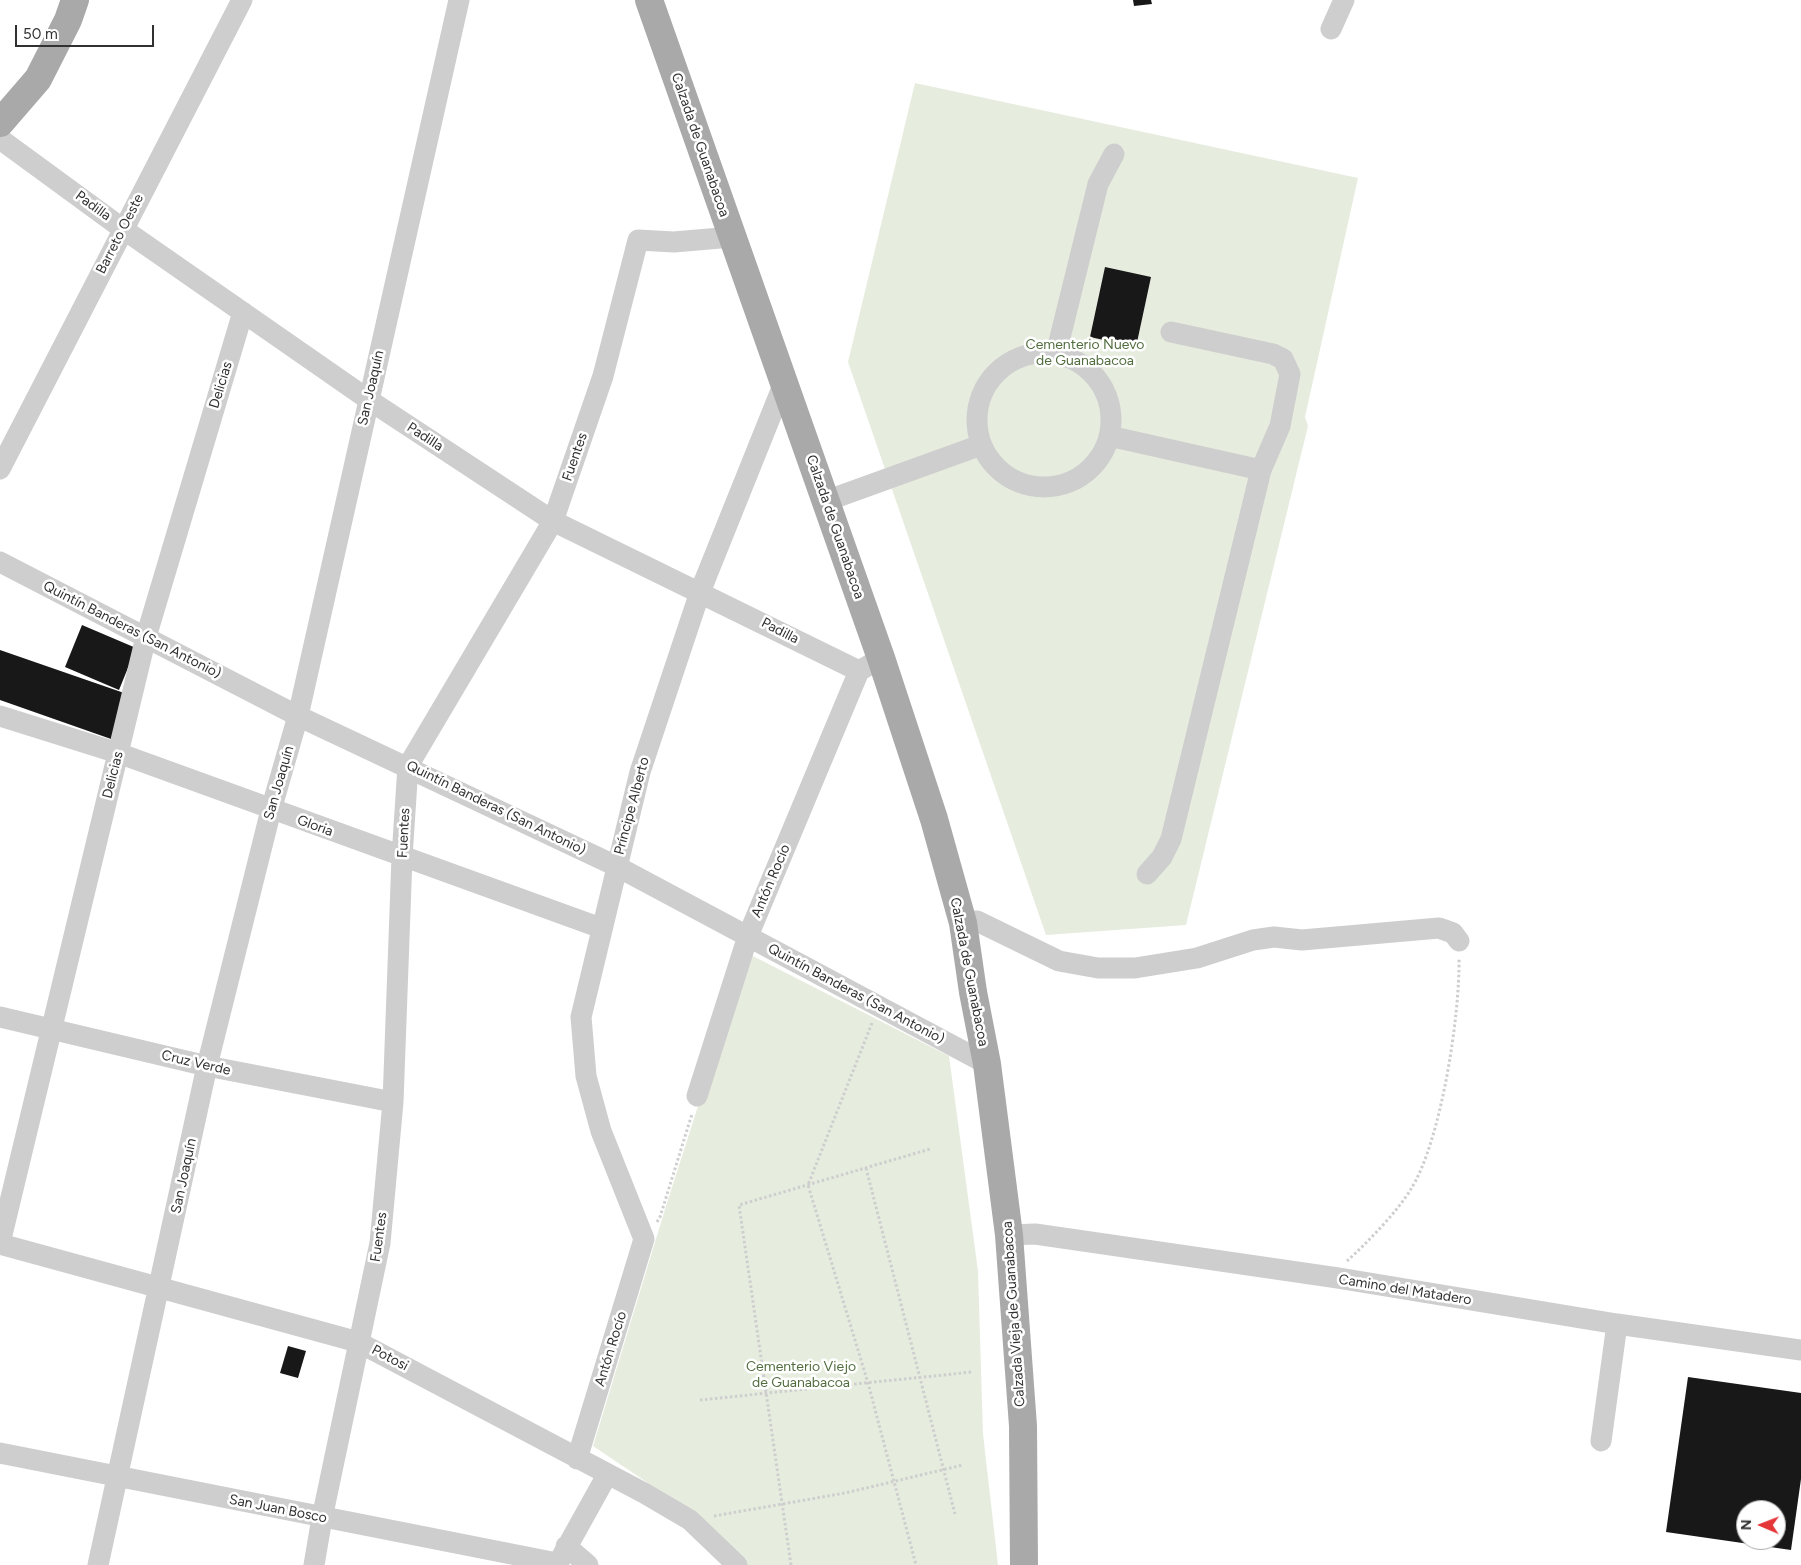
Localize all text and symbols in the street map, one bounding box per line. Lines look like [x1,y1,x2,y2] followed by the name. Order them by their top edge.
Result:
[18,15,156,47] scale bar
[23,25,58,43] text: 50 m
[667,71,733,219] street label: Calzada de Guanabacoa
[72,187,114,225] street label: Padilla
[93,191,147,277] street label: Barreto Oeste
[1026,337,1144,370] park label: Cementerio Nuevo de Guanabacoa
[354,349,388,427] street label: San Joaquín
[206,360,236,410] street label: Delicias
[404,419,446,455] street label: Padilla
[559,431,591,483] street label: Fuentes
[802,453,868,601] street label: Calzada de Guanabacoa
[40,578,224,682] street label: Quintín Banderas (San Antonio)
[758,614,802,648] street label: Padilla
[260,744,298,822] street label: San Joaquín
[99,750,127,800] street label: Delicias
[611,755,653,857] street label: Príncipe Alberto
[404,757,588,859] street label: Quintín Banderas (San Antonio)
[394,808,414,858] street label: Fuentes
[295,812,335,840] street label: Gloria
[748,842,794,920] street label: Antón Rocío
[946,896,992,1048] street label: Calzada de Guanabacoa
[765,940,947,1048] street label: Quintín Banderas (San Antonio)
[160,1047,232,1079] street label: Cruz Verde
[168,1137,200,1215] street label: San Joaquín
[367,1211,391,1263] street label: Fuentes
[999,1221,1029,1407] street label: Calzada Vieja de Guanabacoa
[1337,1271,1473,1309] street label: Camino del Matadero
[592,1309,630,1389] street label: Antón Rocío
[369,1341,411,1375] street label: Potosi
[746,1359,856,1391] park label: Cementerio Viejo de Guanabacoa
[228,1491,328,1527] street label: San Juan Bosco
[1736,1500,1786,1550] north arrow
[1738,1519,1755,1530] text: N

